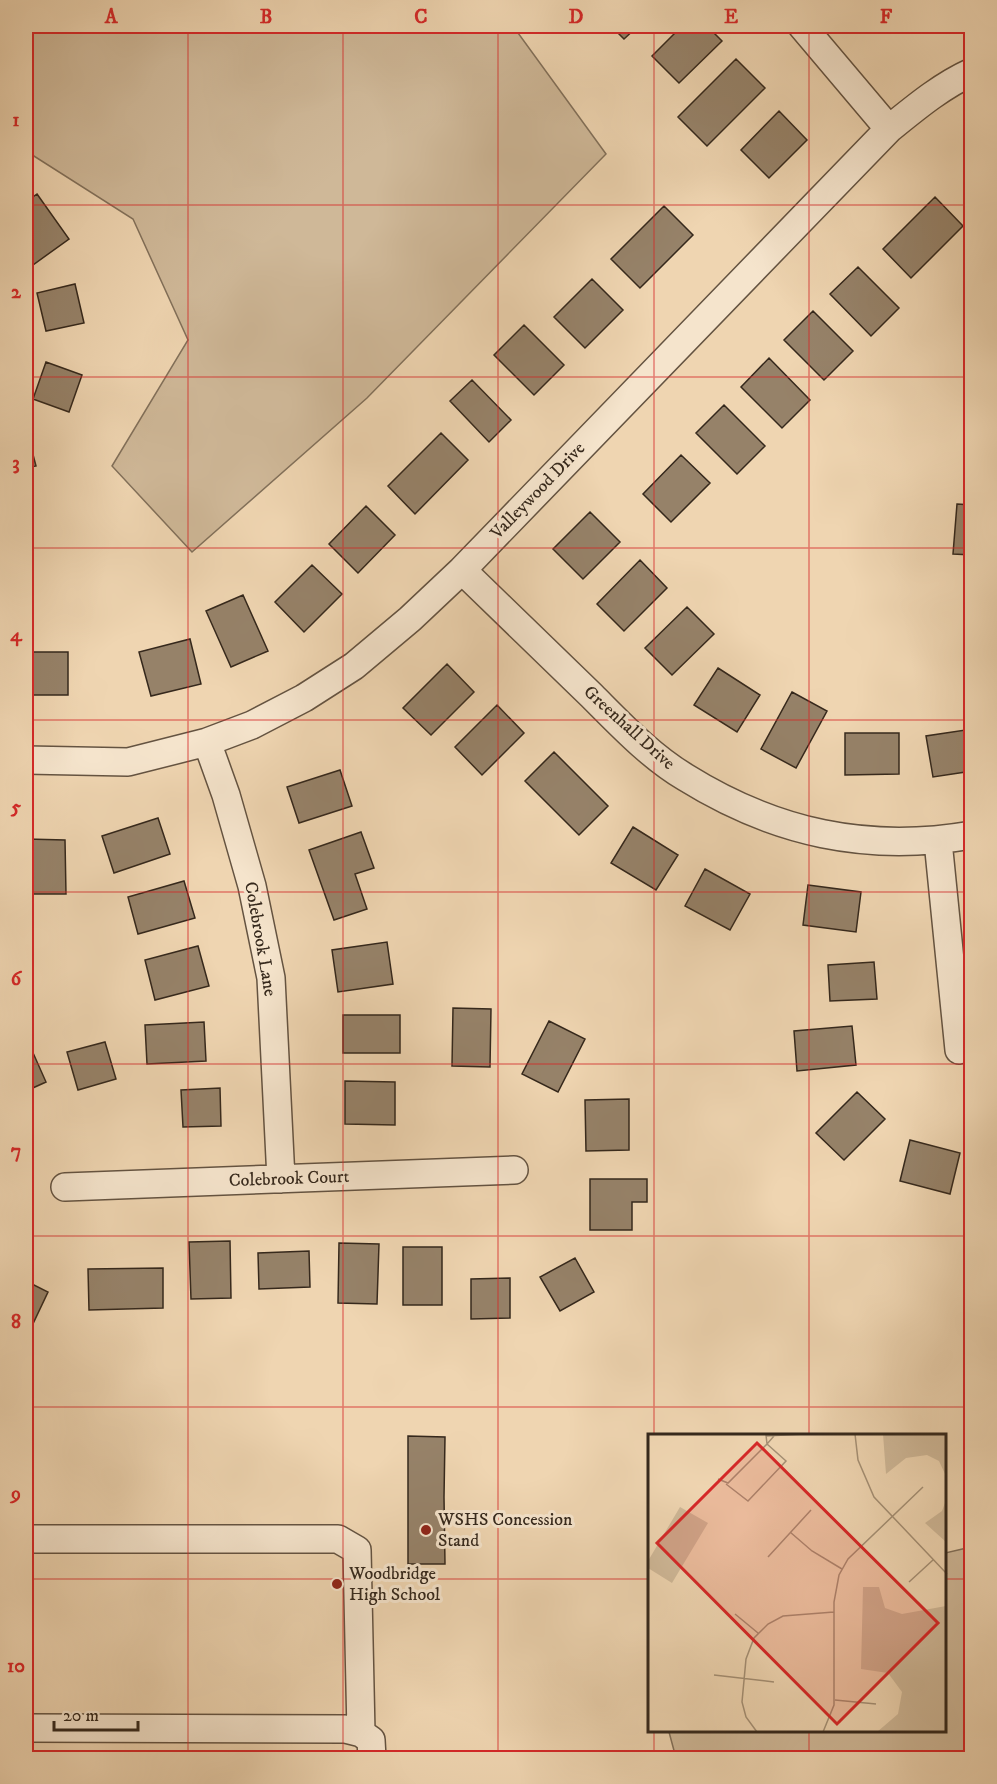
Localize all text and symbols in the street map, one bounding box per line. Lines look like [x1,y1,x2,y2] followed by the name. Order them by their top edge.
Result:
[104,5,119,30] text: A
[260,5,272,30] text: B
[414,5,428,30] text: C
[569,5,584,30] text: D
[724,5,738,30] text: E
[880,5,893,30] text: F
[12,108,20,133] text: 1
[11,280,22,305] text: 2
[485,438,590,545] street label: Valleywood Drive
[12,451,20,476] text: 3
[10,623,23,648] text: 4
[579,681,679,775] street label: Greenhall Drive
[10,795,21,820] text: 5
[239,880,281,998] street label: Colebrook Lane
[11,967,23,992] text: 6
[11,1139,21,1164] text: 7
[228,1166,350,1192] street label: Colebrook Court
[11,1310,21,1335] text: 8
[648,1434,946,1733] inset map
[9,1482,21,1507] text: 9
[437,1509,573,1552] place label: WSHS Concession Stand
[419,1523,433,1537] marker: WSHS Concession Stand
[348,1563,441,1606] place label: Woodbridge High School
[330,1577,344,1591] marker: Woodbridge High School
[7,1654,25,1679] text: 10
[54,1694,138,1732] scale bar
[63,1705,99,1727] text: 20 m

